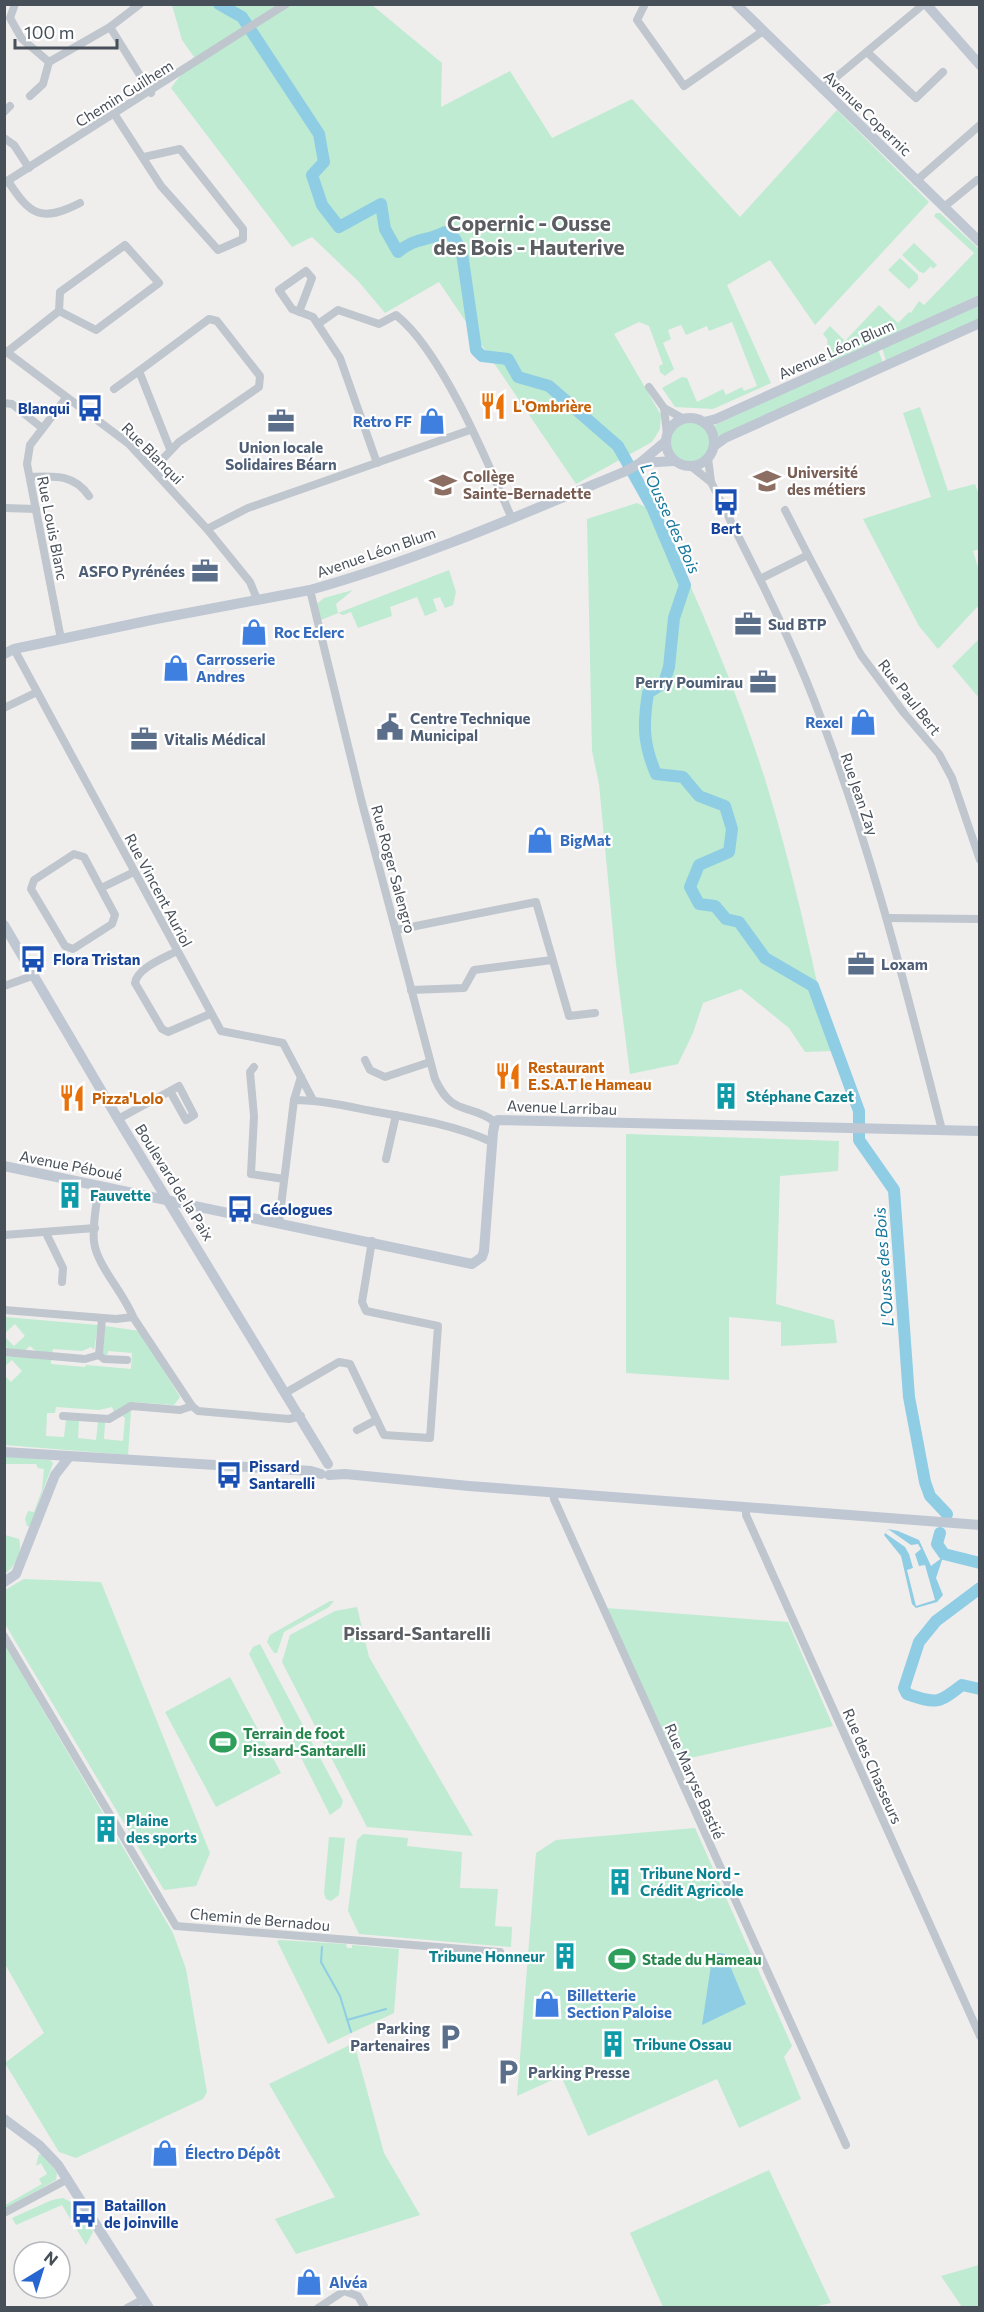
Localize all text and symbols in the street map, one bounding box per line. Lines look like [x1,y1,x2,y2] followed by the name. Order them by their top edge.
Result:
[15,12,117,50] scale bar
[24,21,74,43] text: 100 m
[72,56,176,130] street label: Chemin Guilhem
[820,67,916,159] street label: Avenue Copernic
[433,210,625,259] district label: Copernic - Ousse des Bois - Hauterive
[775,315,897,383] street label: Avenue Léon Blum
[478,391,508,421] restaurant icon: L'Ombrière
[75,393,105,423] bus stop icon: Blanqui
[513,397,592,415] place label: L'Ombrière
[18,399,70,417] place label: Blanqui
[266,406,296,436] office icon: Union locale Solidaires Béarn
[417,406,447,436] shop icon: Retro FF
[353,412,412,430] place label: Retro FF
[118,418,188,488] street label: Rue Blanqui
[225,438,337,473] place label: Union locale Solidaires Béarn
[637,460,705,576] water label: L'Ousse des Bois
[787,463,866,498] place label: Université des métiers
[752,466,782,496] school or university icon: Université des métiers
[463,467,591,502] place label: Collège Sainte-Bernadette
[428,470,458,500] school or university icon: Collège Sainte-Bernadette
[34,474,72,582] street label: Rue Louis Blanc
[711,487,741,517] bus stop icon: Bert
[711,519,741,537] place label: Bert
[314,523,438,581] street label: Avenue Léon Blum
[190,556,220,586] office icon: ASFO Pyrénées
[78,562,185,580] place label: ASFO Pyrénées
[733,609,763,639] office icon: Sud BTP
[768,615,827,633] place label: Sud BTP
[239,617,269,647] shop icon: Roc Eclerc
[274,623,344,641] place label: Roc Eclerc
[196,650,275,685] place label: Carrosserie Andres
[161,653,191,683] shop icon: Carrosserie Andres
[875,656,945,738] street label: Rue Paul Bert
[748,667,778,697] office icon: Perry Poumirau
[635,673,743,691] place label: Perry Poumirau
[848,707,878,737] shop icon: Rexel
[410,709,531,744] place label: Centre Technique Municipal
[375,712,405,742] public building icon: Centre Technique Municipal
[805,713,843,731] place label: Rexel
[129,724,159,754] office icon: Vitalis Médical
[164,730,266,748] place label: Vitalis Médical
[837,750,883,838] street label: Rue Jean Zay
[368,803,420,935] street label: Rue Roger Salengro
[525,825,555,855] shop icon: BigMat
[121,830,197,950] street label: Rue Vincent Auriol
[560,831,611,849] place label: BigMat
[18,944,48,974] bus stop icon: Flora Tristan
[846,949,876,979] office icon: Loxam
[53,950,140,968] place label: Flora Tristan
[881,955,928,973] place label: Loxam
[528,1058,652,1093] place label: Restaurant E.S.A.T le Hameau
[493,1061,523,1091] restaurant icon: Restaurant E.S.A.T le Hameau
[711,1081,741,1111] building icon: Stéphane Cazet
[57,1083,87,1113] restaurant icon: Pizza'Lolo
[746,1087,854,1105] place label: Stéphane Cazet
[92,1089,163,1107] place label: Pizza'Lolo
[507,1096,617,1118] street label: Avenue Larribau
[132,1120,218,1244] street label: Boulevard de la Paix
[18,1146,124,1184] street label: Avenue Péboué
[55,1180,85,1210] building icon: Fauvette
[90,1186,151,1204] place label: Fauvette
[225,1194,255,1224] bus stop icon: Géologues
[260,1200,333,1218] place label: Géologues
[869,1207,897,1327] water label: L'Ousse des Bois
[249,1457,315,1492] place label: Pissard Santarelli
[214,1460,244,1490] bus stop icon: Pissard Santarelli
[343,1622,491,1644] district label: Pissard-Santarelli
[839,1705,907,1827] street label: Rue des Chasseurs
[661,1720,729,1842] street label: Rue Maryse Bastié
[243,1724,366,1759] place label: Terrain de foot Pissard-Santarelli
[208,1727,238,1757] sports icon: Terrain de foot Pissard-Santarelli
[126,1811,197,1846] place label: Plaine des sports
[91,1814,121,1844] building icon: Plaine des sports
[640,1864,744,1899] place label: Tribune Nord - Crédit Agricole
[605,1867,635,1897] building icon: Tribune Nord - Crédit Agricole
[189,1904,331,1934] street label: Chemin de Bernadou
[550,1941,580,1971] building icon: Tribune Honneur
[607,1944,637,1974] sports icon: Stade du Hameau
[429,1947,545,1965] place label: Tribune Honneur
[642,1950,761,1968] place label: Stade du Hameau
[567,1986,672,2021] place label: Billetterie Section Paloise
[532,1989,562,2019] shop icon: Billetterie Section Paloise
[350,2019,430,2054] place label: Parking Partenaires
[435,2022,465,2052] parking icon: Parking Partenaires
[598,2029,628,2059] building icon: Tribune Ossau
[633,2035,732,2053] place label: Tribune Ossau
[493,2057,523,2087] parking icon: Parking Presse
[528,2063,630,2081] place label: Parking Presse
[150,2138,180,2168] shop icon: Électro Dépôt
[185,2144,280,2162] place label: Électro Dépôt
[104,2196,178,2231] place label: Bataillon de Joinville
[69,2199,99,2229] bus stop icon: Bataillon de Joinville
[12,2240,72,2300] north arrow
[41,2247,62,2269] text: N
[294,2267,324,2297] shop icon: Alvéa
[329,2273,368,2291] place label: Alvéa

